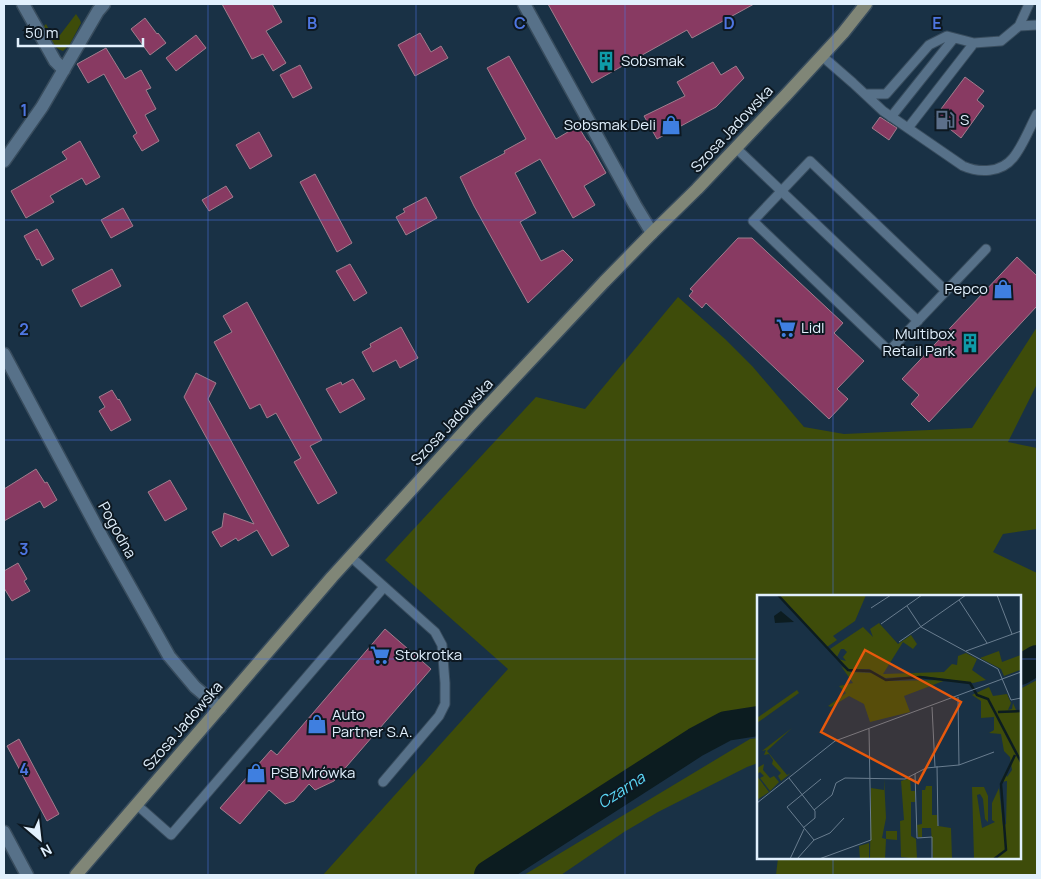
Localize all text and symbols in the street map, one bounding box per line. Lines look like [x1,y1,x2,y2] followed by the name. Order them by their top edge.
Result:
[307,12,317,34] text: B
[514,12,526,34] text: C
[723,12,735,34] text: D
[932,12,942,34] text: E
[18,15,142,47] scale bar
[25,22,59,43] text: 50 m
[595,50,617,72] building icon: Sobsmak
[621,50,685,71] place label: Sobsmak
[686,80,778,177] street label: Szosa Jadowska
[20,99,28,121] text: 1
[934,109,956,131] fuel station icon: S
[960,109,969,130] place label: S
[564,114,656,135] place label: Sobsmak Deli
[660,114,682,136] shop icon: Sobsmak Deli
[945,278,988,299] place label: Pepco
[992,278,1014,300] shop icon: Pepco
[775,317,797,339] supermarket icon: Lidl
[801,317,825,338] place label: Lidl
[19,318,29,340] text: 2
[883,323,956,361] place label: Multibox Retail Park
[959,332,981,354] building icon: Multibox Retail Park
[406,373,498,470] street label: Szosa Jadowska
[93,498,142,562] street label: Pogodna
[19,538,29,560] text: 3
[757,595,1021,859] inset map
[369,644,391,666] supermarket icon: Stokrotka
[395,644,462,665] place label: Stokrotka
[138,676,227,775] street label: Szosa Jadowska
[332,704,412,742] place label: Auto Partner S.A.
[306,713,328,735] shop icon: Auto Partner S.A.
[19,758,29,780] text: 4
[245,762,267,784] shop icon: PSB Mrówka
[271,762,355,783] place label: PSB Mrówka
[593,766,650,814] water label: Czarna
[15,814,65,864] north arrow
[37,840,55,862] text: N

